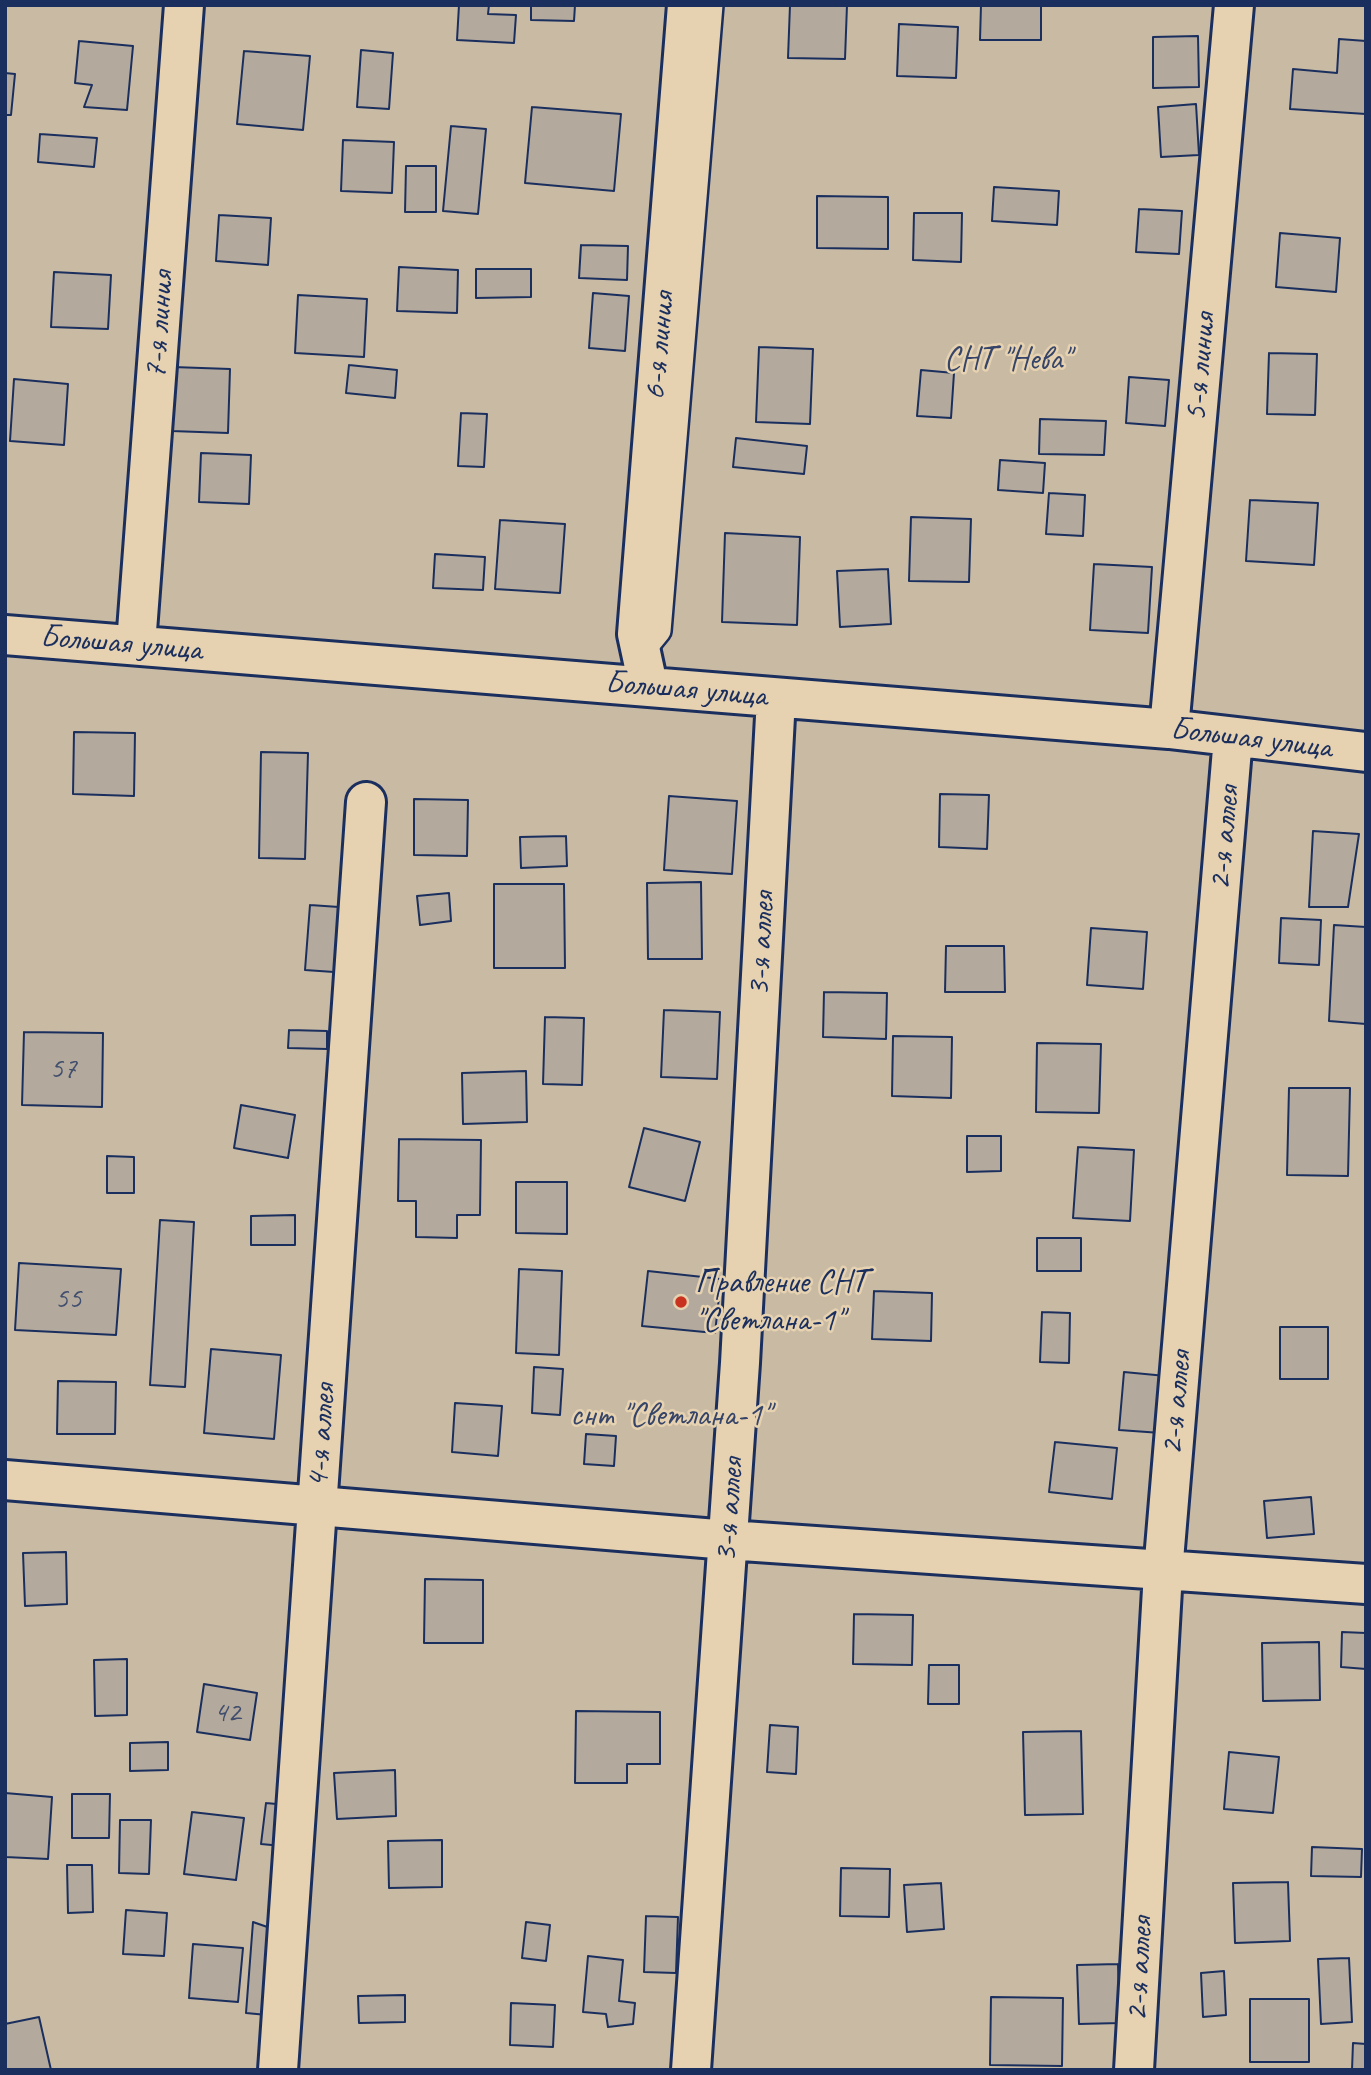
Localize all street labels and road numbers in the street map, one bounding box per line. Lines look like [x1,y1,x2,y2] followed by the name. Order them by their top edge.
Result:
[136,269,184,381] street label: 7-я линия
[636,290,684,402] street label: 6-я линия
[1177,311,1225,423] street label: 5-я линия
[38,617,204,671] street label: Большая улица
[603,663,769,717] street label: Большая улица
[1168,709,1334,769] street label: Большая улица
[1201,784,1249,892] street label: 2-я аллея
[739,891,785,997] street label: 3-я аллея
[1153,1349,1201,1457] street label: 2-я аллея
[299,1382,345,1490] street label: 4-я аллея
[707,1456,753,1564] street label: 3-я аллея
[1117,1916,1163,2022] street label: 2-я аллея

